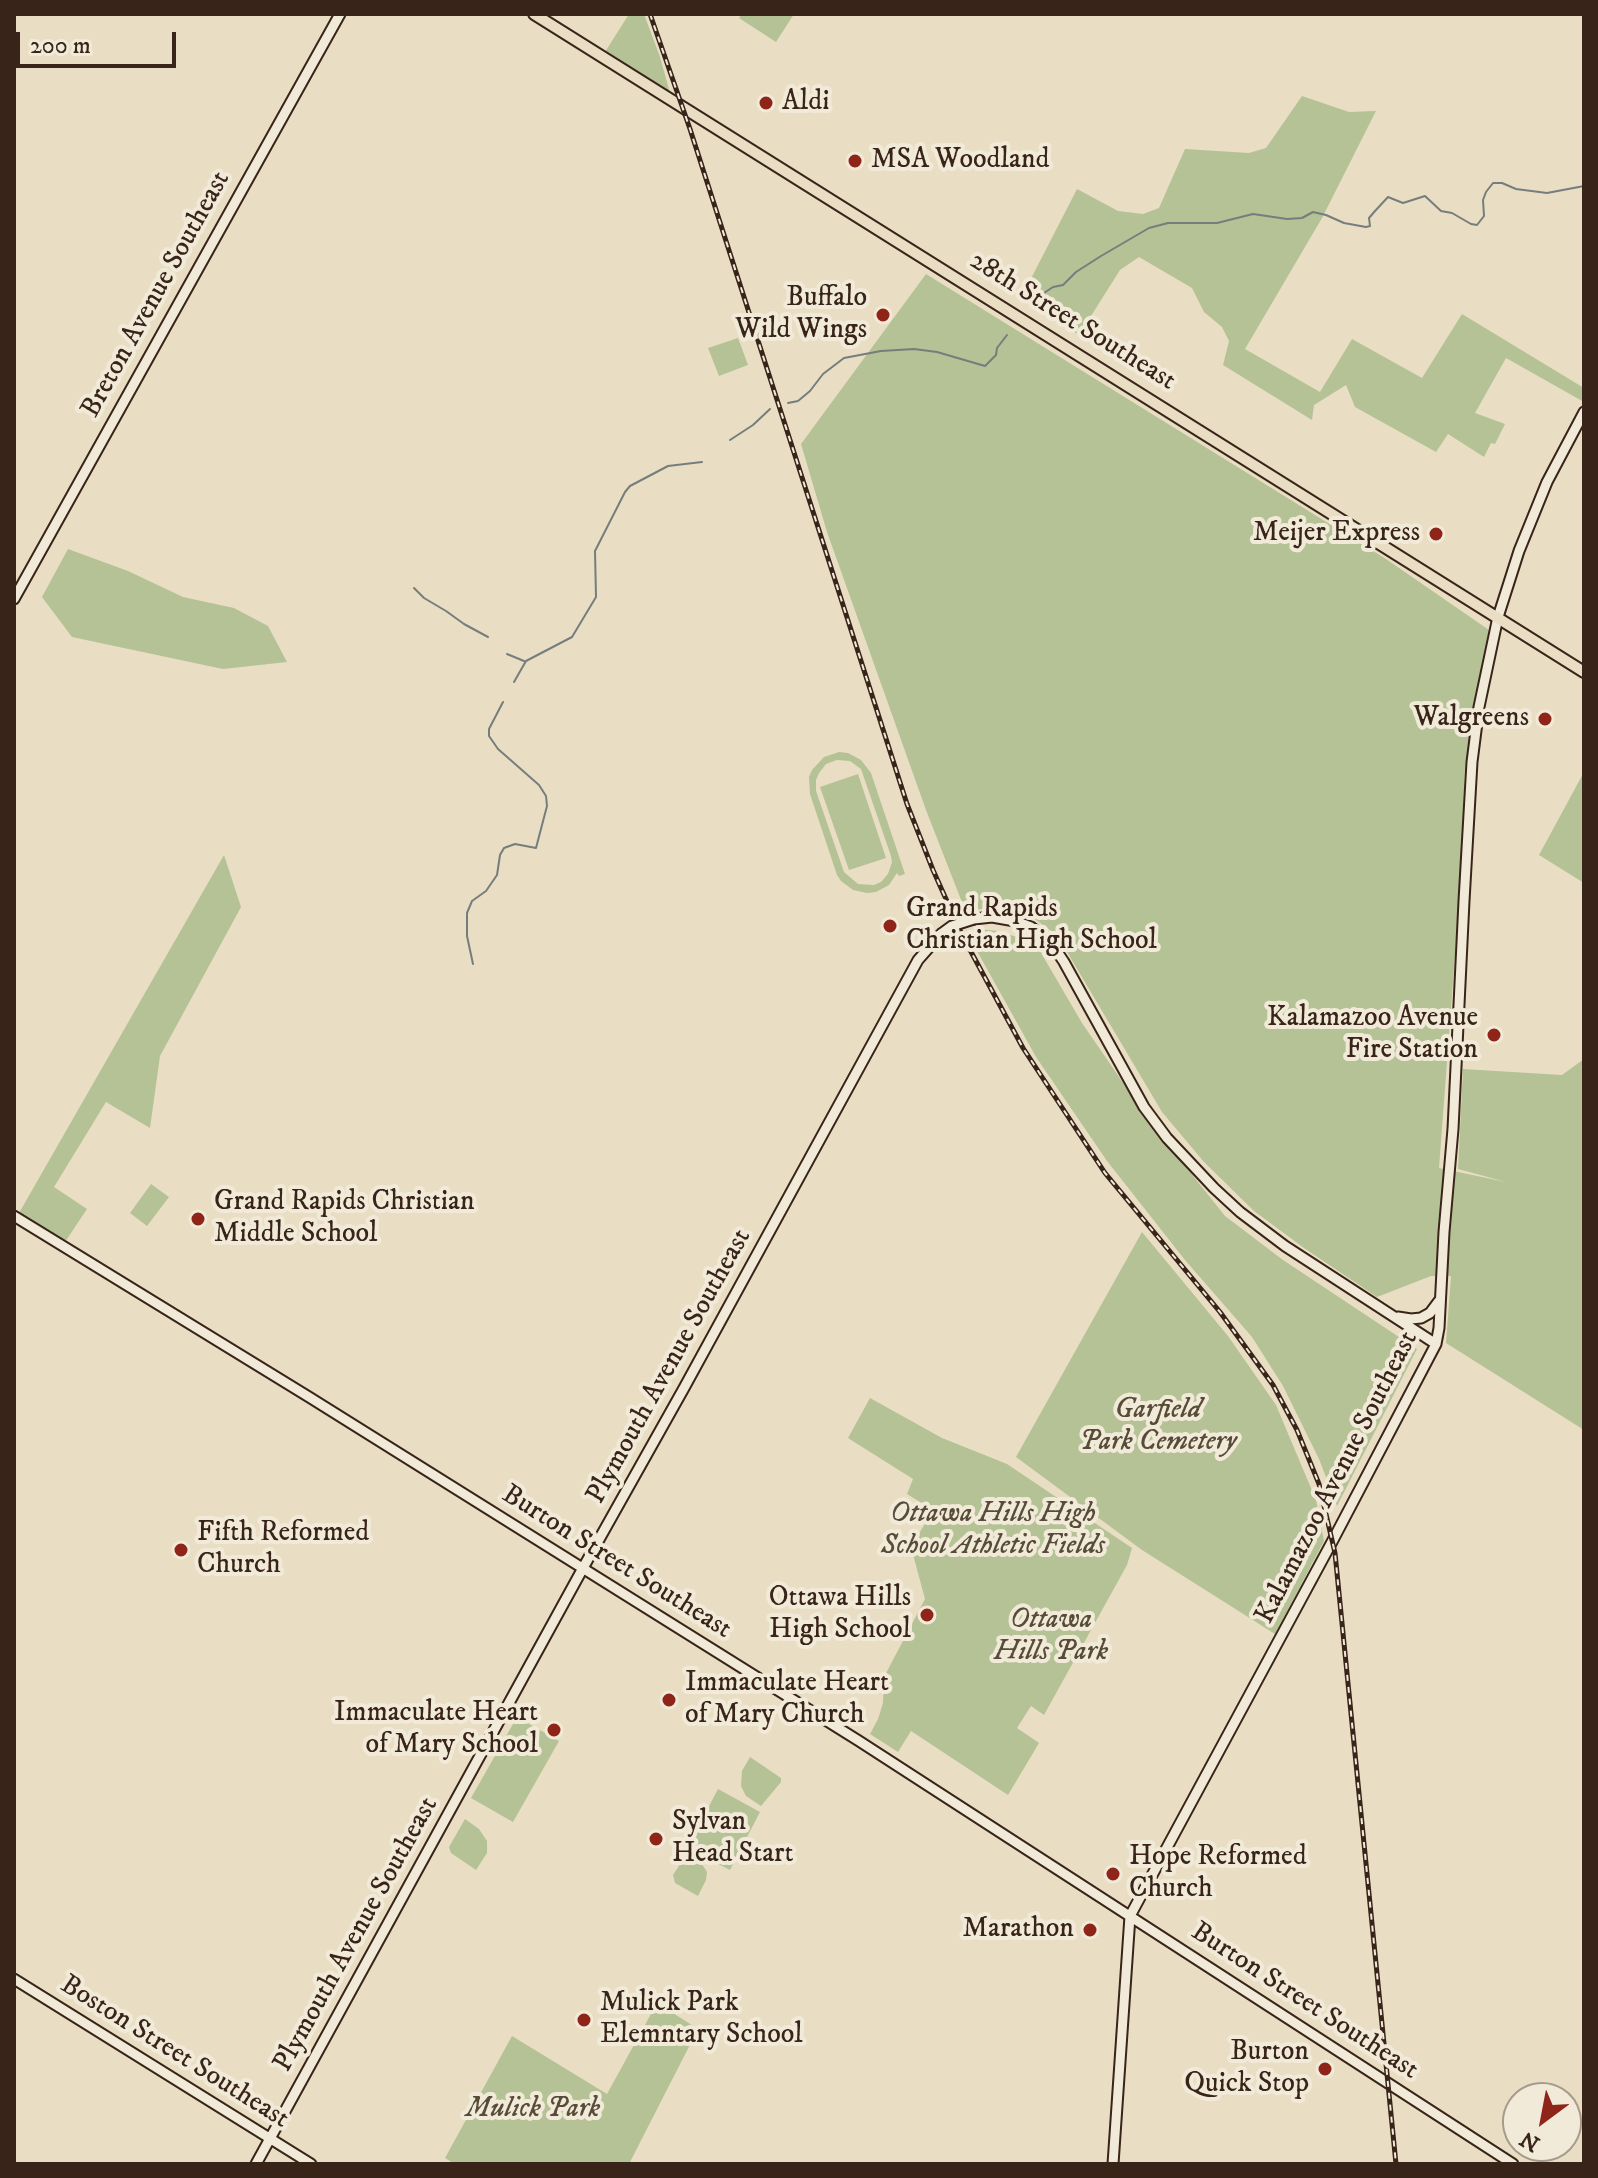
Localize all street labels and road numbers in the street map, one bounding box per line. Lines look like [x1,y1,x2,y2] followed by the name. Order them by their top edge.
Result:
[75,166,239,424] street label: Breton Avenue Southeast
[963,245,1181,399] street label: 28th Street Southeast
[580,1224,760,1510] street label: Plymouth Avenue Southeast
[1249,1326,1427,1630] street label: Kalamazoo Avenue Southeast
[495,1479,737,1647] street label: Burton Street Southeast
[267,1792,447,2078] street label: Plymouth Avenue Southeast
[1184,1916,1424,2088] street label: Burton Street Southeast
[53,1969,295,2137] street label: Boston Street Southeast

